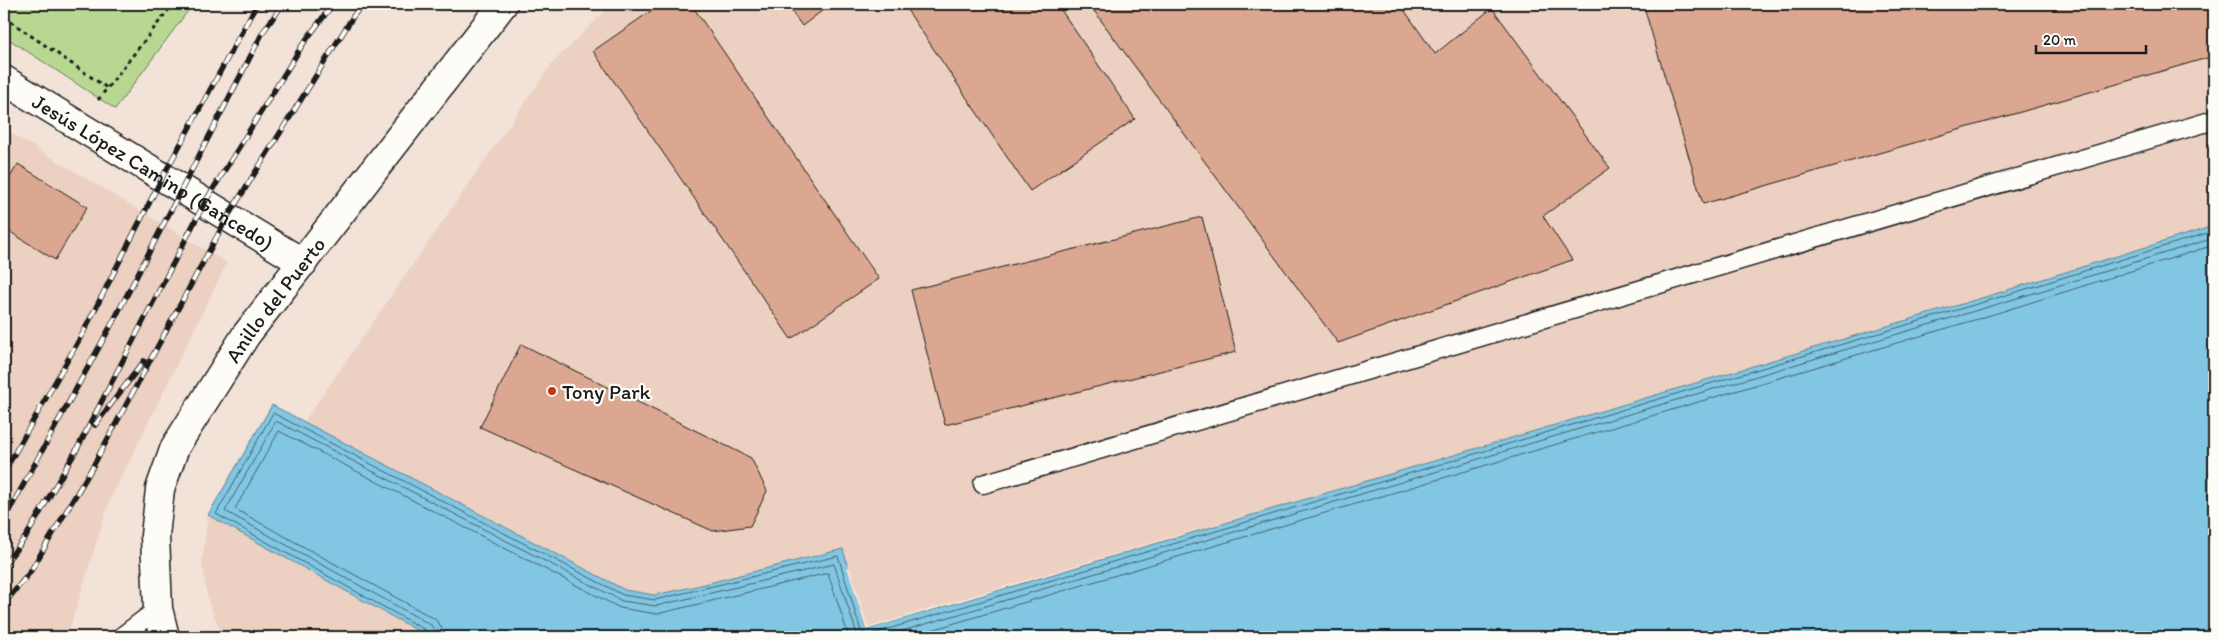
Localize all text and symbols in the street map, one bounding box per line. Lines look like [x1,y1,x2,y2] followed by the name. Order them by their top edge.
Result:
[2036,22,2146,54] scale bar
[2043,31,2077,49] text: 20 m
[28,88,278,255] street label: Jesús López Camino (Gancedo)
[219,232,330,367] street label: Anillo del Puerto
[562,379,651,404] place label: Tony Park
[546,385,558,397] marker: Tony Park

